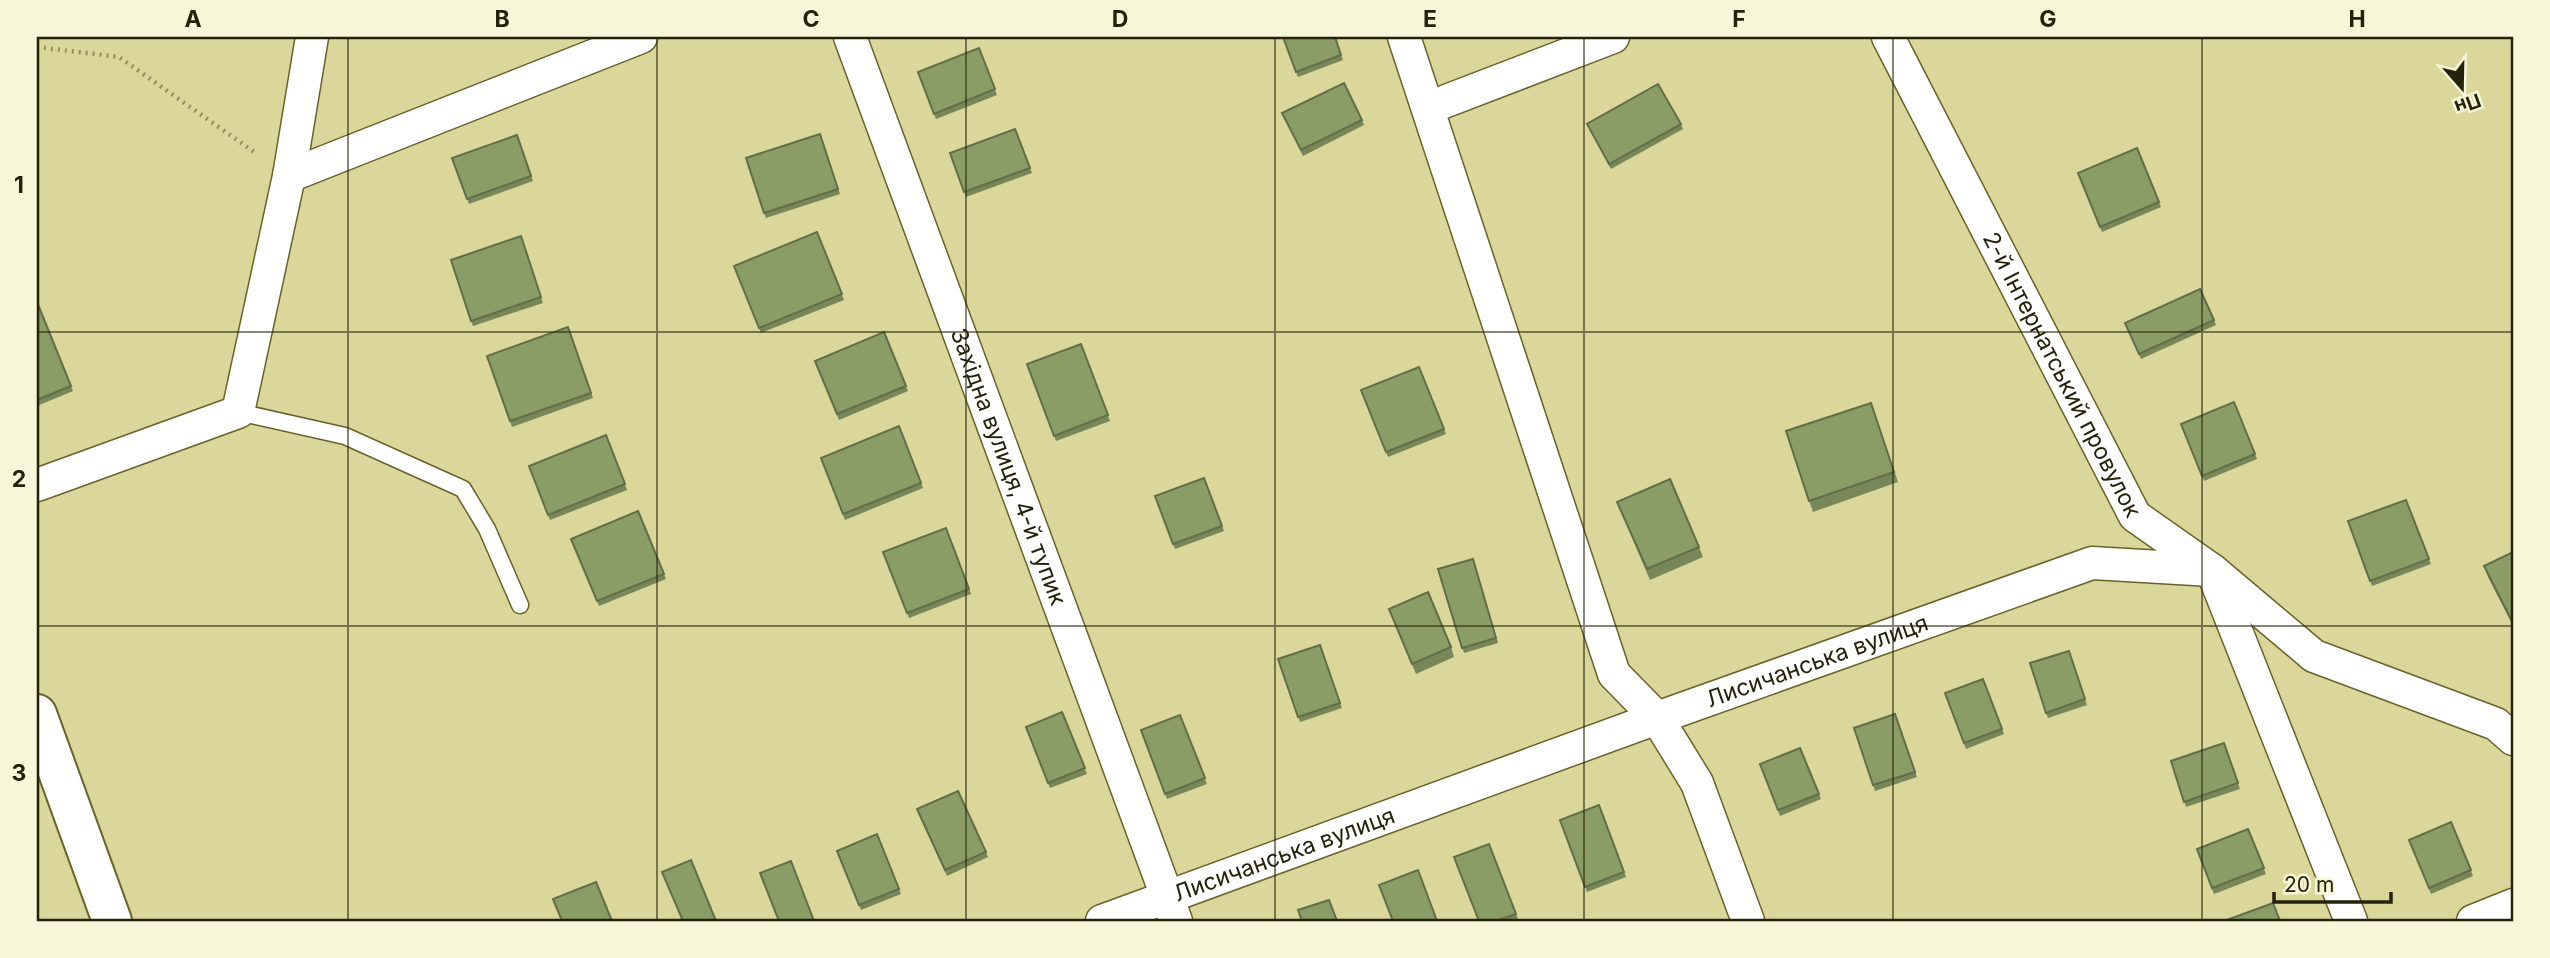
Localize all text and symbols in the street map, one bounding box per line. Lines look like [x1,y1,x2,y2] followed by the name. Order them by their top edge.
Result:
[184,5,202,33] text: A
[494,5,510,33] text: B
[802,5,820,33] text: C
[1112,5,1128,33] text: D
[1423,5,1437,33] text: E
[1732,5,1746,33] text: F
[2039,5,2057,33] text: G
[2348,5,2366,33] text: H
[2428,52,2498,122] north arrow
[2451,88,2484,119] text: Пн
[14,171,24,199] text: 1
[1977,227,2148,523] street label: 2-й Інтернатський провулок
[945,324,1073,610] street label: Західна вулиця, 4-й тупик
[12,465,26,493] text: 2
[1702,609,1932,713] street label: Лисичанська вулиця
[12,759,26,787] text: 3
[1170,801,1399,908] street label: Лисичанська вулиця
[2274,860,2391,904] scale bar
[2284,872,2334,897] text: 20 m

